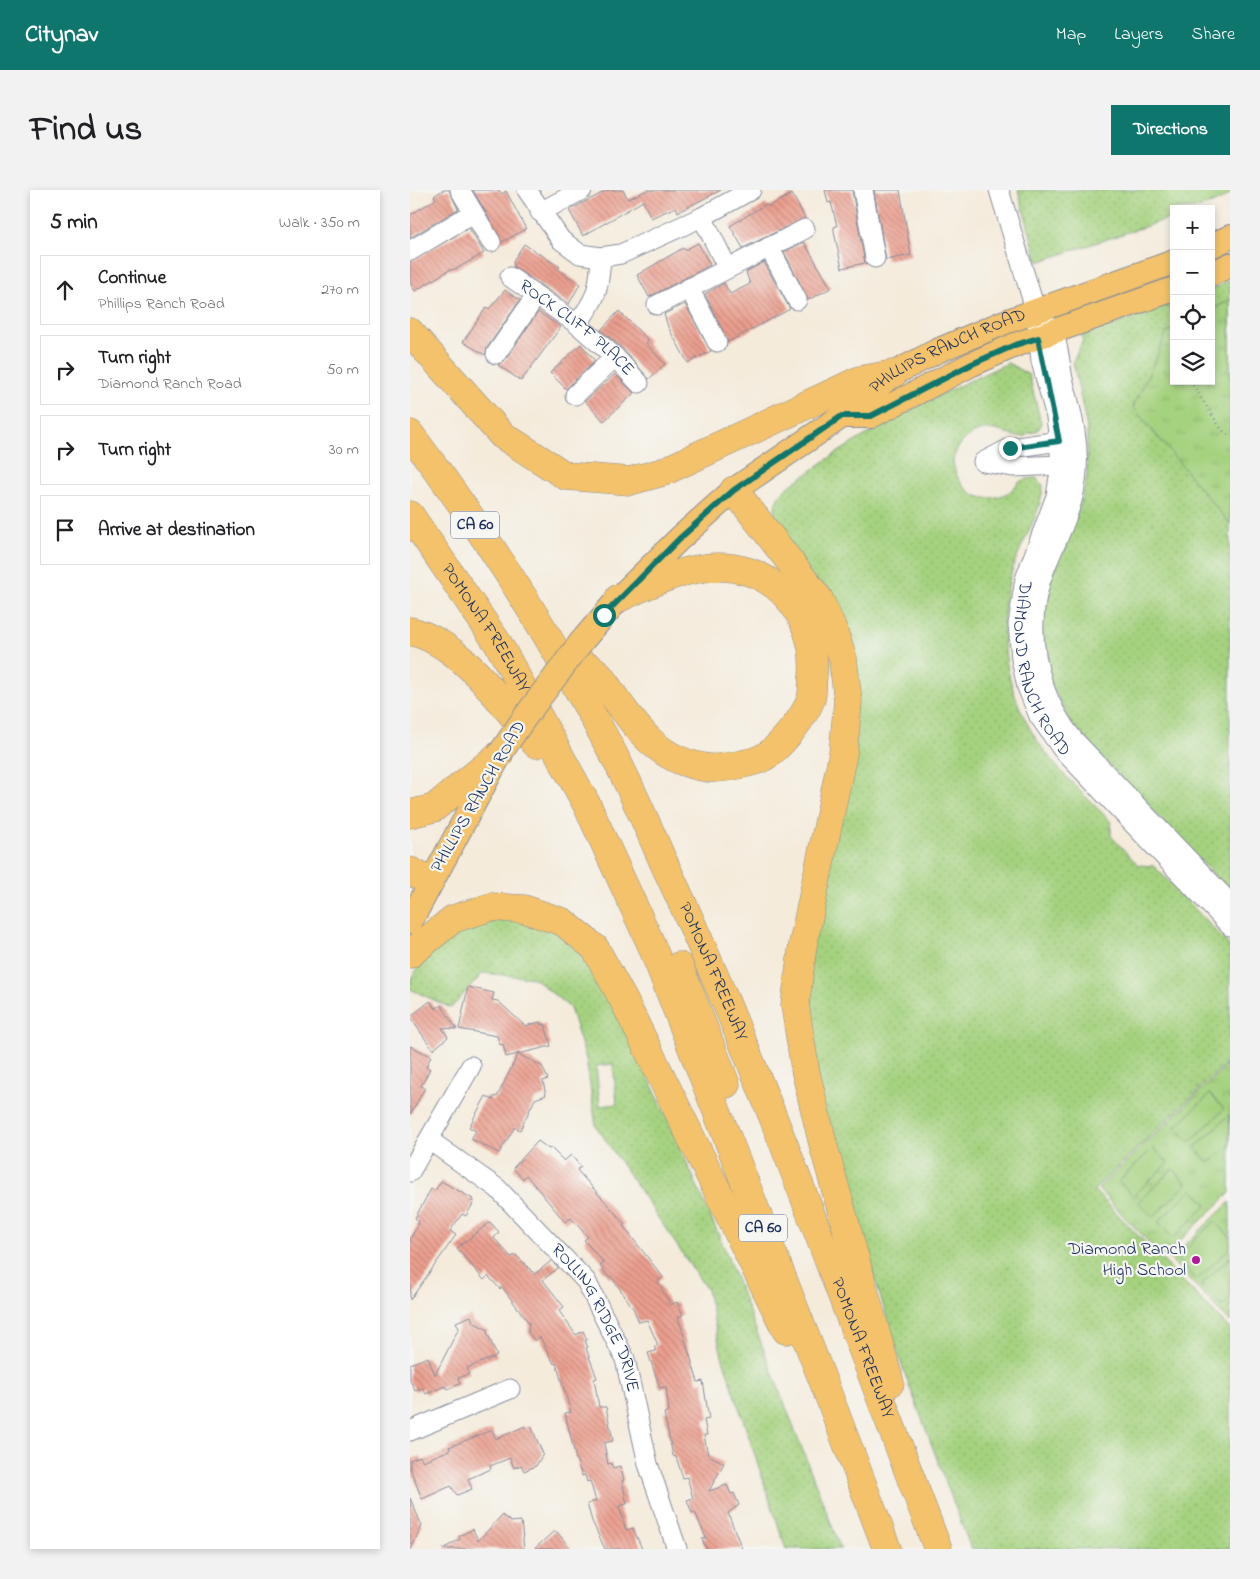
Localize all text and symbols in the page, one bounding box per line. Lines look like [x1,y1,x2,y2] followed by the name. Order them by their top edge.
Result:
[25,18,98,53] text: Citynav
[1056,22,1086,48] text: Map
[1114,22,1164,48] text: Layers
[1192,22,1235,48] text: Share
[30,105,142,156] text: Find us
[1111,105,1230,155] button: Directions
[1170,205,1215,385] map controls
[1170,205,1215,250] button: +
[50,208,98,238] text: 5 min
[279,211,360,235] text: Walk · 350 m
[1170,250,1215,295] button: −
[98,265,166,292] text: Continue
[513,274,640,383] street label: ROCK CLIFF PLACE
[51,276,79,304] icon: ahead
[321,278,359,302] text: 270 m
[98,292,225,316] text: Phillips Ranch Road
[1170,295,1215,340] button: locate
[864,303,1030,401] street label: PHILLIPS RANCH ROAD
[1170,340,1215,385] button: layers
[98,345,171,372] text: Turn right
[51,356,79,384] icon: right
[327,358,359,382] text: 50 m
[98,372,242,396] text: Diamond Ranch Road
[51,436,79,464] icon: right
[98,437,171,464] text: Turn right
[999,437,1022,460] route end
[329,438,359,462] text: 30 m
[451,512,499,538] road number: CA 60
[51,516,79,544] icon: arrive
[98,517,255,544] text: Arrive at destination
[434,559,536,698] street label: POMONA FREEWAY
[1005,578,1076,763] street label: DIAMOND RANCH ROAD
[593,604,616,627] route start
[425,716,533,878] street label: PHILLIPS RANCH ROAD
[671,899,754,1046] street label: POMONA FREEWAY
[739,1214,787,1242] road number: CA 60
[1067,1237,1186,1285] place label: Diamond Ranch High School
[544,1238,645,1395] street label: ROLLING RIDGE DRIVE
[1190,1254,1202,1266] marker: Diamond Ranch High School
[823,1274,900,1423] street label: POMONA FREEWAY

